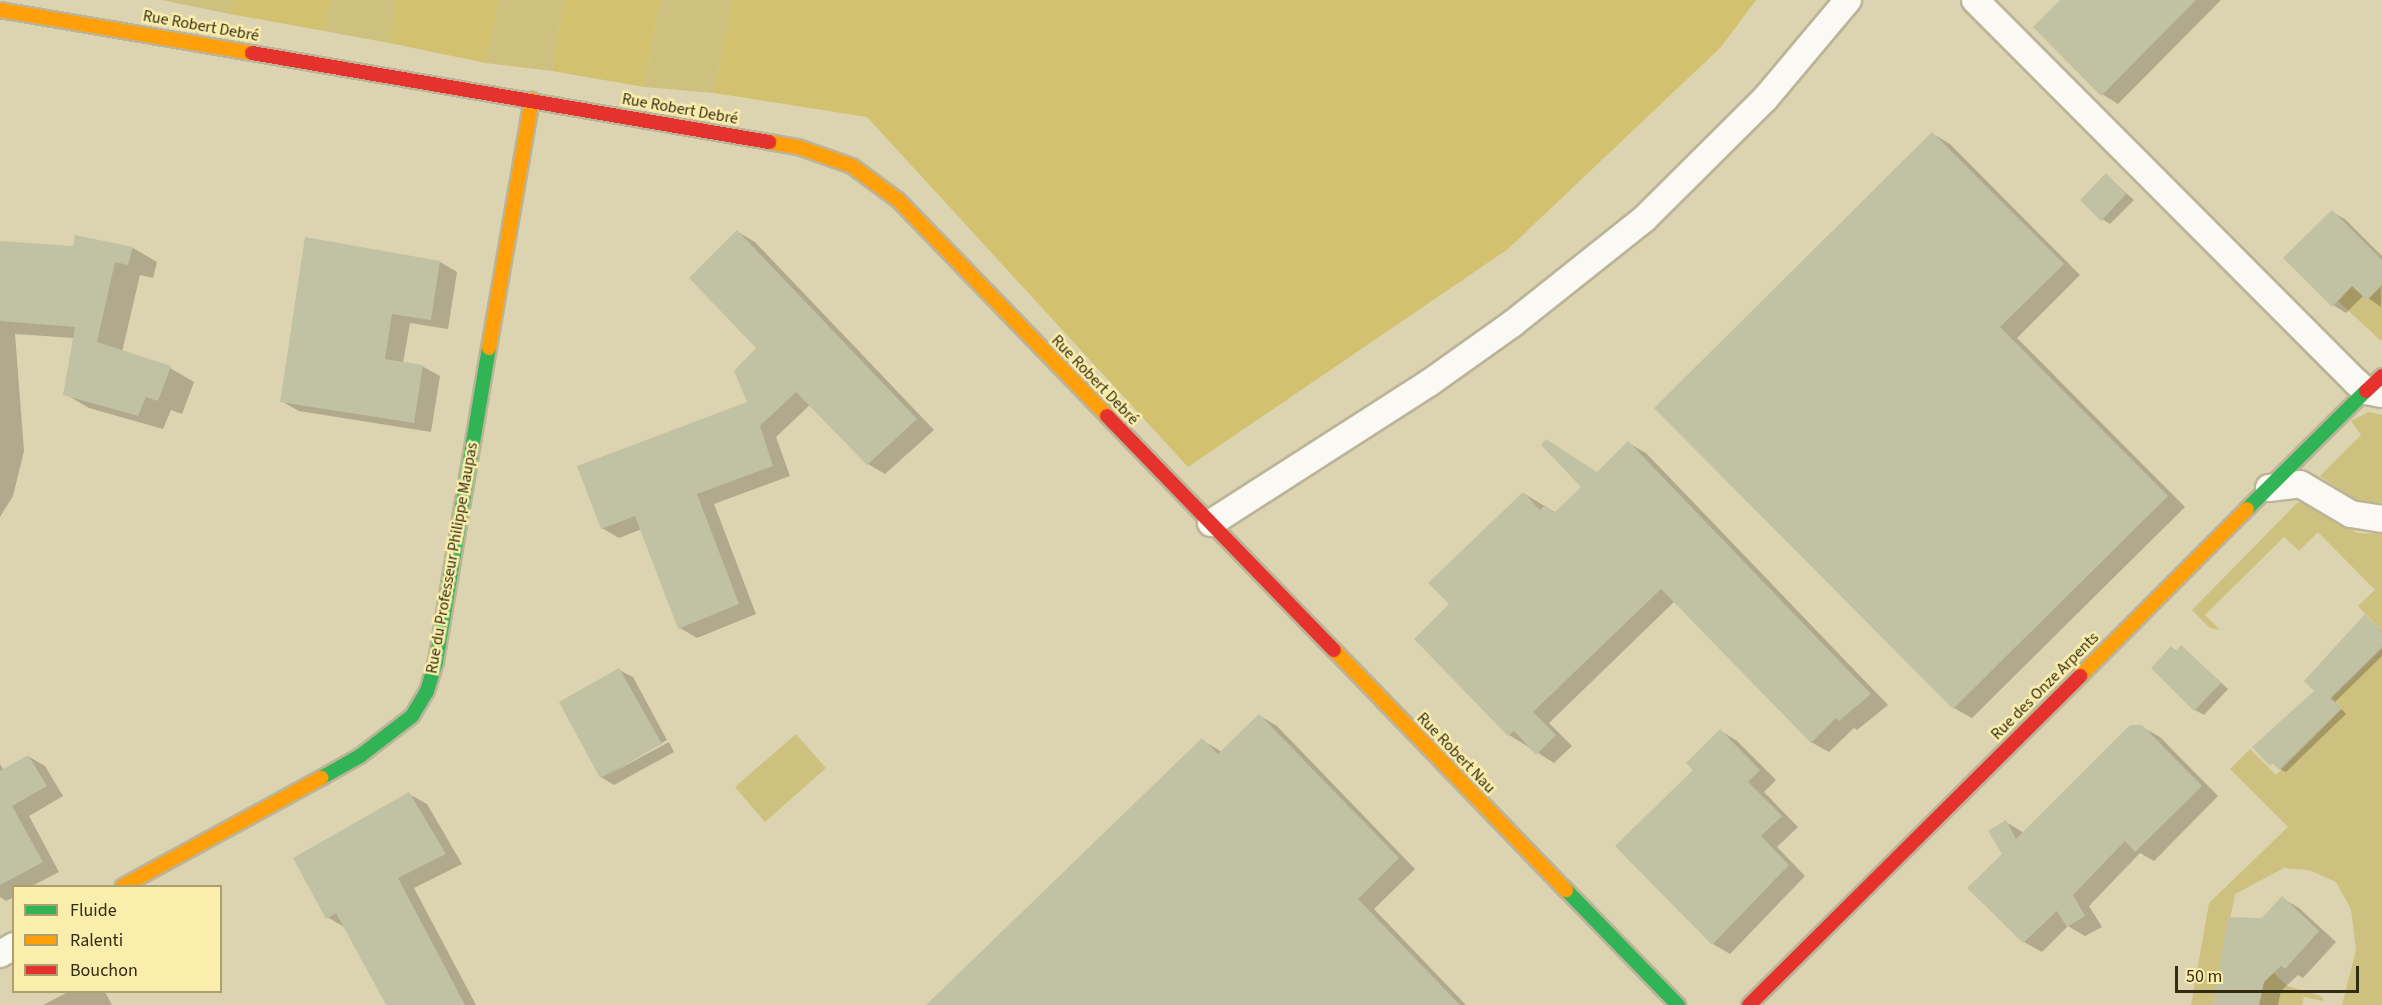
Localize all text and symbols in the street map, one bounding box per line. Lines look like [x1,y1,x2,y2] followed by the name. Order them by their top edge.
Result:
[141,6,261,46] street label: Rue Robert Debré
[620,89,740,129] street label: Rue Robert Debré
[1047,331,1143,429] street label: Rue Robert Debré
[422,441,482,675] street label: Rue du Professeur Philippe Maupas
[1987,628,2103,744] street label: Rue des Onze Arpents
[1413,709,1499,797] street label: Rue Robert Nau
[12,885,222,993] legend
[70,898,117,923] text: Fluide
[70,928,123,953] text: Ralenti
[2178,954,2362,992] scale bar
[70,958,138,983] text: Bouchon
[2186,964,2222,989] text: 50 m

